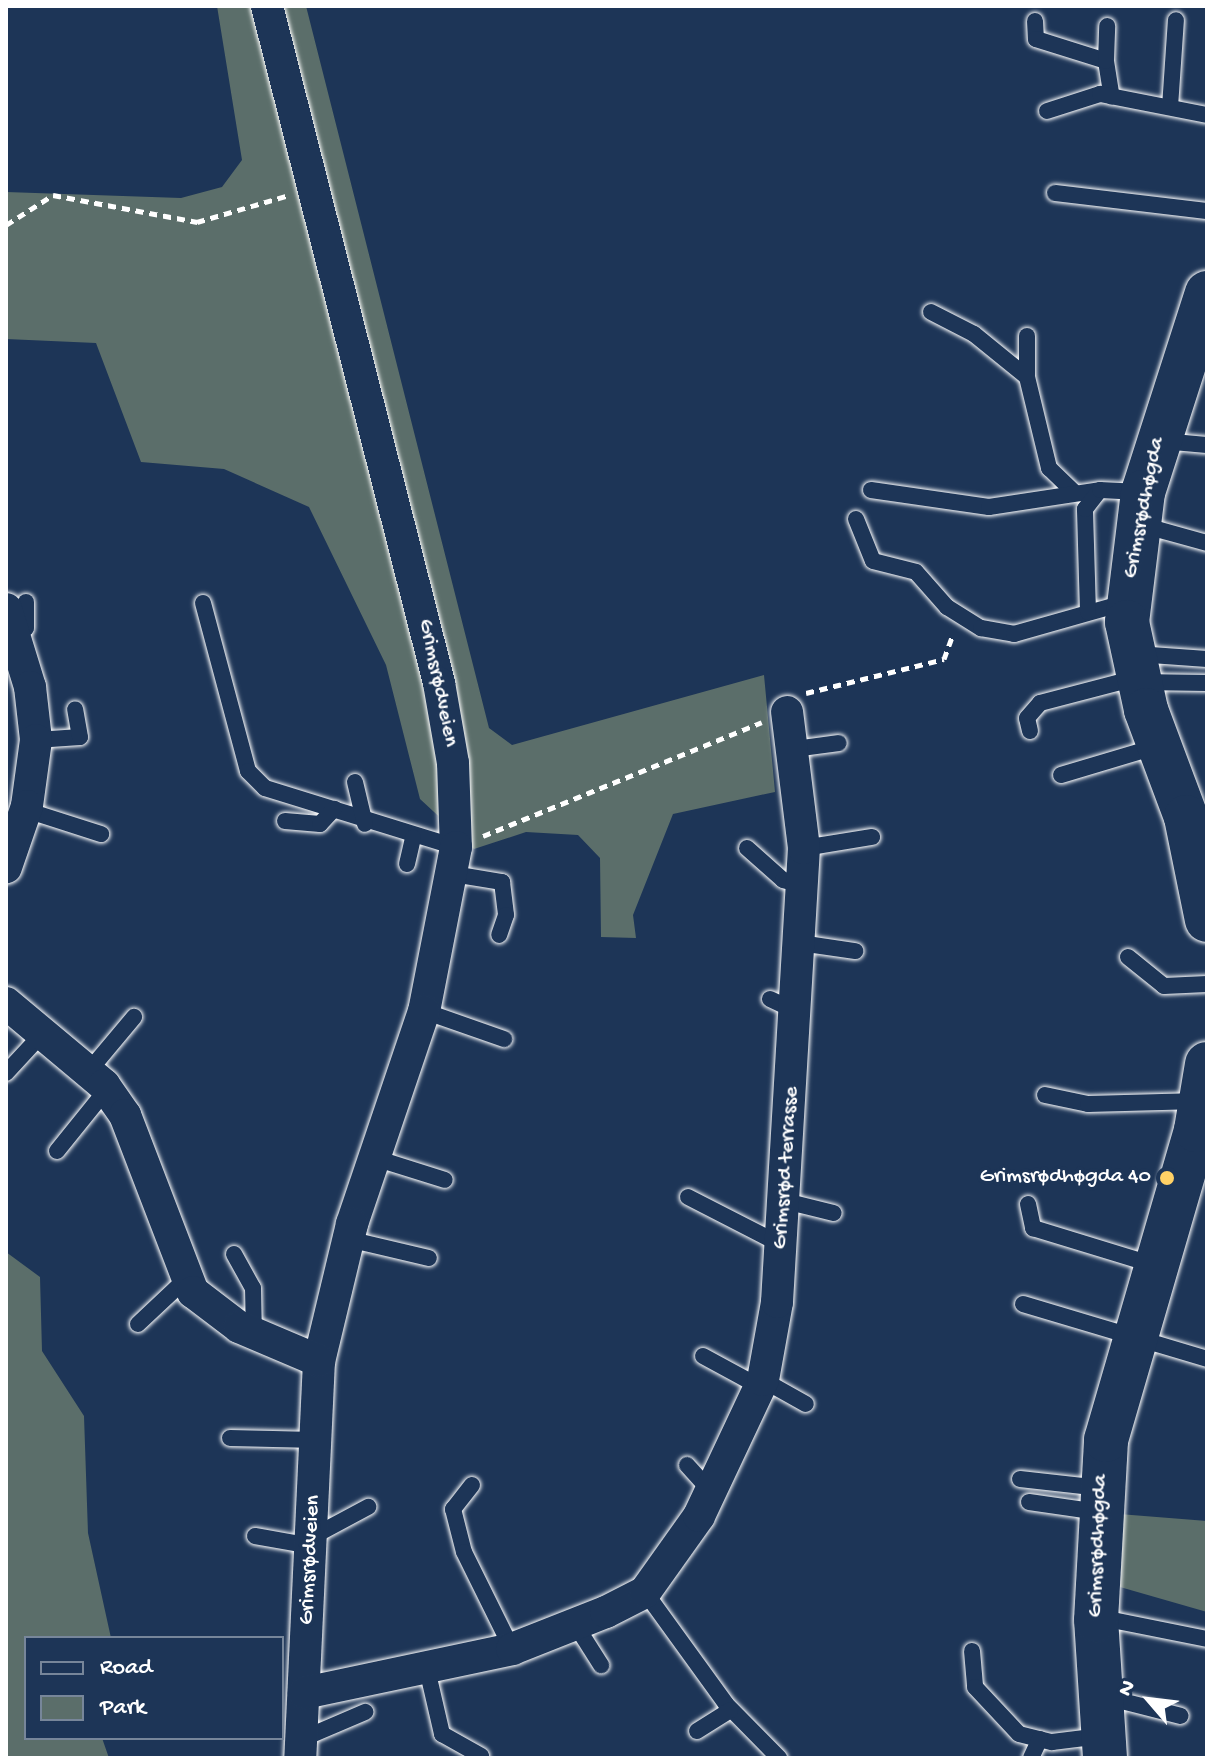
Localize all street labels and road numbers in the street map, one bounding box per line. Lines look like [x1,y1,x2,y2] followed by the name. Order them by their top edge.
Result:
[1118,435,1172,581] street label: Grimsrødhøgda
[411,617,463,749] street label: Grimsrødveien
[768,1086,806,1250] street label: Grimsrød terrasse
[1083,1474,1115,1618] street label: Grimsrødhøgda
[294,1494,328,1626] street label: Grimsrødveien

